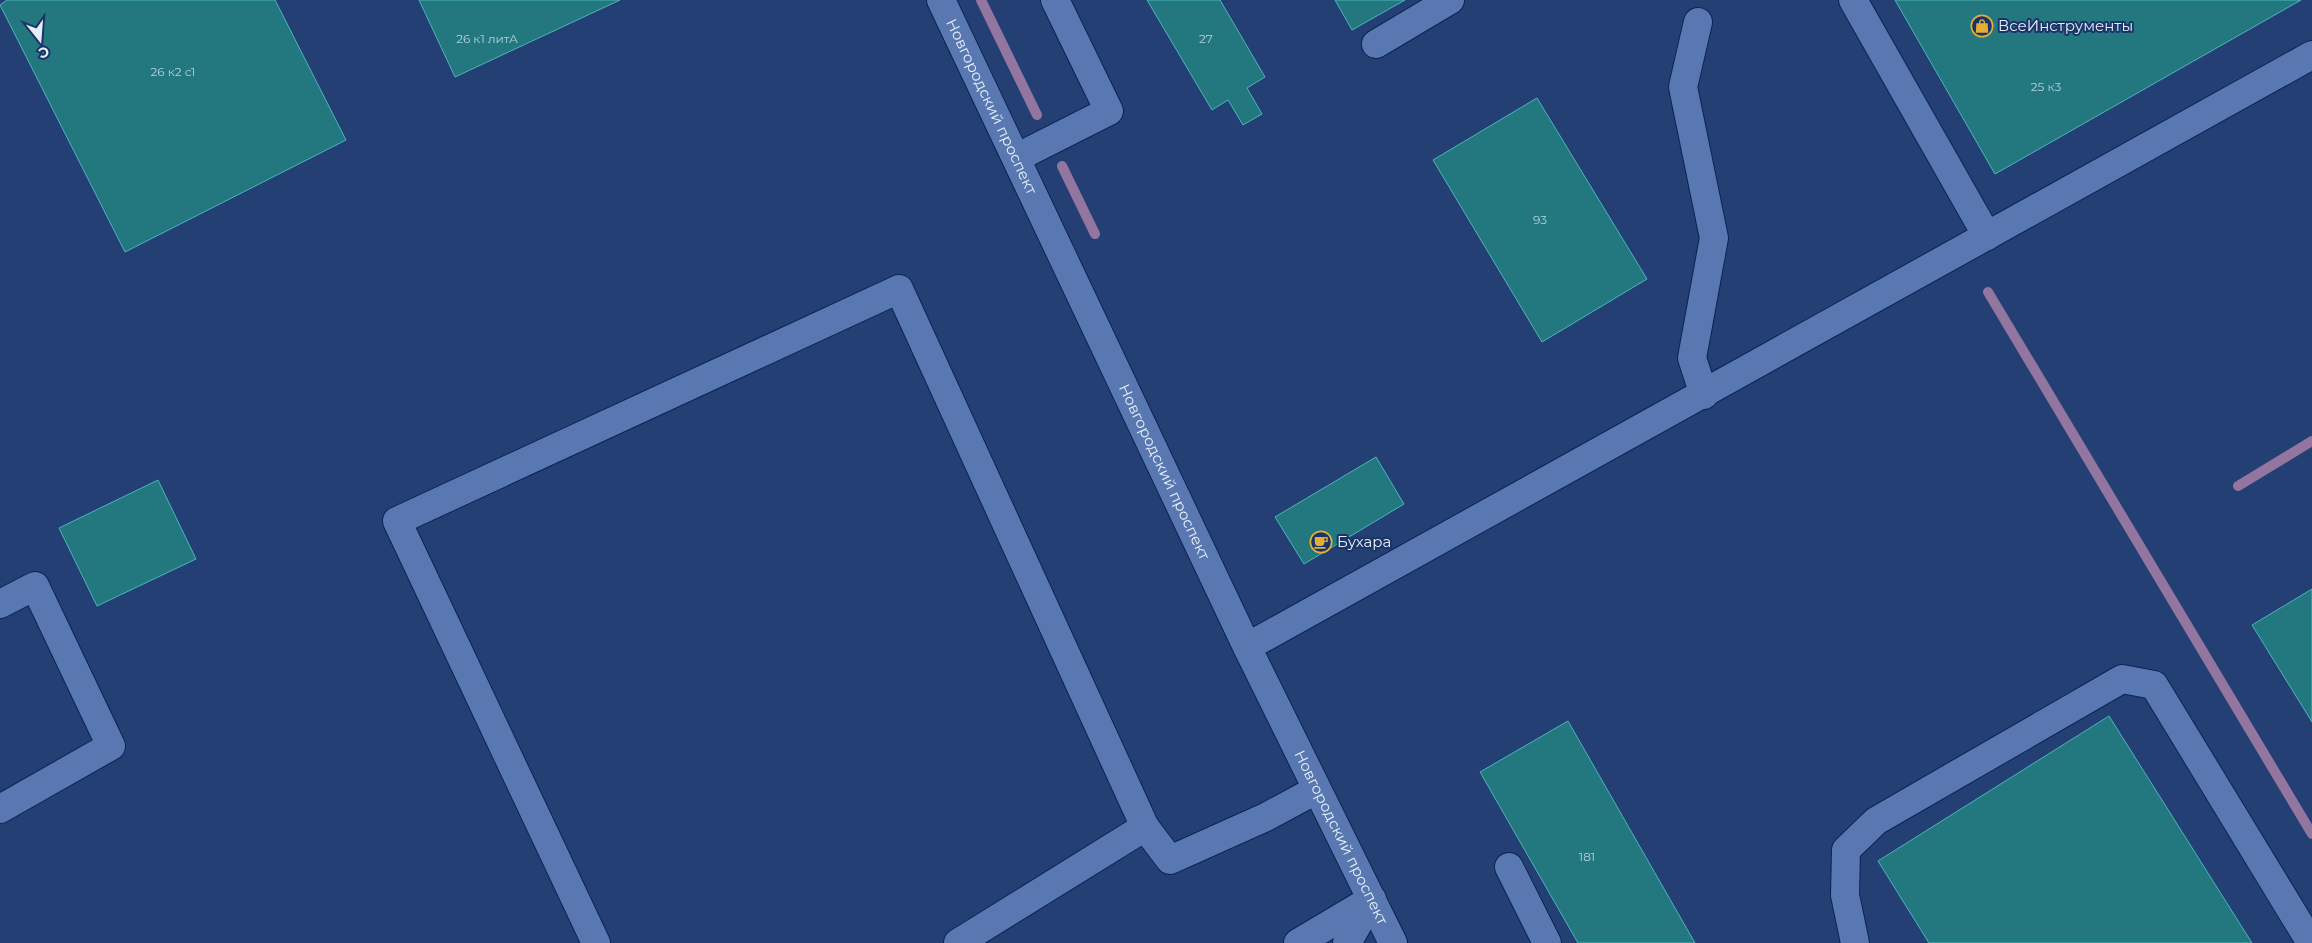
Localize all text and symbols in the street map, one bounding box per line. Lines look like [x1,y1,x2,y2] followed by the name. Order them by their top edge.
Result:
[1970,14,1994,38] shop icon: ВсеИнструменты
[15,15,65,65] north arrow
[942,16,1042,198] street label: Новгородский проспект
[1998,16,2133,35] place label: ВсеИнструменты
[456,31,518,46] house number: 26 к1 литА
[1199,31,1213,46] house number: 27
[36,42,51,63] text: С
[151,64,195,79] house number: 26 к2 с1
[2031,79,2061,94] house number: 25 к3
[1533,212,1547,227] house number: 93
[1115,381,1215,563] street label: Новгородский проспект
[1309,530,1333,554] cafe icon: Бухара
[1337,532,1391,551] place label: Бухара
[1290,747,1393,928] street label: Новгородский проспект
[1579,849,1595,864] house number: 181

